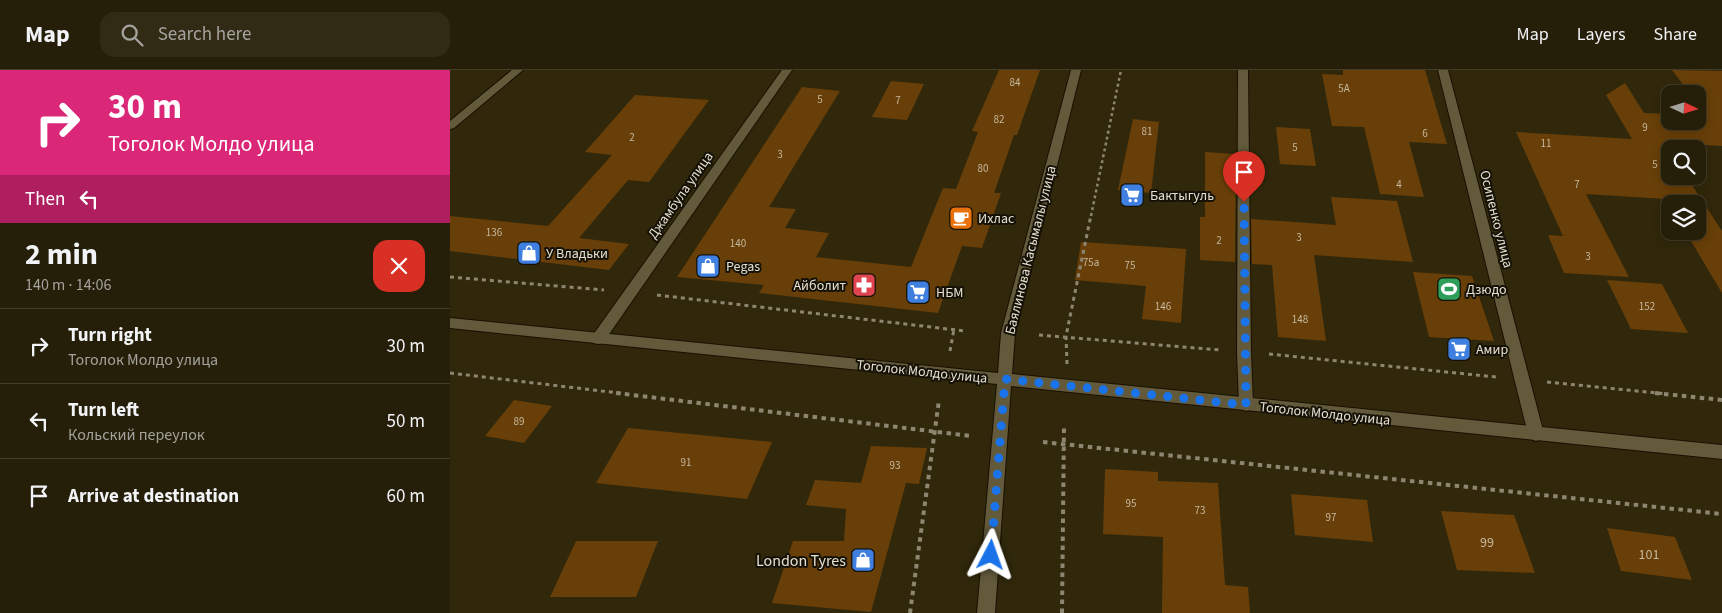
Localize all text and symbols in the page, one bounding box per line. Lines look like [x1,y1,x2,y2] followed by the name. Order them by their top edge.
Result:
[100,12,450,57] search box
[25,17,70,52] text: Map
[118,21,146,49] icon: search
[158,21,251,48] text: Search here
[1517,22,1549,47] text: Map
[1577,22,1626,47] text: Layers
[1654,22,1697,47] text: Share
[1010,75,1021,90] house number: 84
[1338,81,1350,96] house number: 5А
[108,82,182,132] text: 30 m
[1661,85,1706,130] north arrow
[1661,85,1706,240] map controls
[25,90,90,155] icon: right
[817,92,823,107] house number: 5
[895,93,901,108] house number: 7
[994,112,1004,127] house number: 82
[1642,120,1648,135] house number: 9
[1142,124,1152,139] house number: 81
[1422,126,1428,141] house number: 6
[108,128,315,160] text: Тоголок Молдо улица
[629,130,635,145] house number: 2
[1541,136,1551,151] house number: 11
[1292,140,1298,155] house number: 5
[1661,140,1706,185] button: search
[777,147,783,162] house number: 3
[643,148,718,243] street label: Джамбула улица
[1223,151,1265,202] pin
[1652,157,1658,172] house number: 5
[1230,158,1258,186] icon: arrive
[978,161,988,176] house number: 80
[1000,164,1062,337] street label: Баялинова Касымалы улица
[1474,168,1518,270] street label: Осипенко улица
[1396,177,1402,192] house number: 4
[1574,177,1580,192] house number: 7
[1119,182,1145,208] supermarket icon: Бактыгуль
[75,185,103,213] icon: left
[25,186,65,213] text: Then
[1150,186,1214,206] place label: Бактыгуль
[1661,195,1706,240] button: layers
[948,205,974,231] cafe icon: Ихлас
[978,209,1015,229] place label: Ихлас
[486,225,503,240] house number: 136
[1296,230,1302,245] house number: 3
[25,233,98,276] text: 2 min
[1216,233,1222,248] house number: 2
[730,236,746,251] house number: 140
[373,240,425,292] button: close
[516,240,542,266] shop icon: У Владьки
[546,244,608,264] place label: У Владьки
[1585,249,1591,264] house number: 3
[695,253,721,279] shop icon: Pegas
[1083,255,1099,270] house number: 75а
[726,257,760,277] place label: Pegas
[1125,258,1135,273] house number: 75
[851,272,877,298] pharmacy icon: Айболит
[25,274,112,296] text: 140 m · 14:06
[793,276,847,296] place label: Айболит
[1436,276,1462,302] sports icon: Дзюдо
[905,279,931,305] supermarket icon: НБМ
[1466,280,1507,300] place label: Дзюдо
[936,283,963,303] place label: НБМ
[1155,299,1172,314] house number: 146
[1639,299,1655,314] house number: 152
[1292,312,1309,327] house number: 148
[68,322,152,349] text: Turn right
[25,332,53,360] icon: right
[387,333,425,360] text: 30 m
[1446,336,1472,362] supermarket icon: Амир
[1476,340,1508,360] place label: Амир
[68,349,218,371] text: Тоголок Молдо улица
[855,355,988,389] street label: Тоголок Молдо улица
[68,397,139,424] text: Turn left
[1258,397,1391,431] street label: Тоголок Молдо улица
[25,407,53,435] icon: left
[387,408,425,435] text: 50 m
[514,414,524,429] house number: 89
[68,424,205,446] text: Кольский переулок
[681,455,691,470] house number: 91
[890,458,900,473] house number: 93
[25,482,53,510] icon: arrive
[68,483,239,510] text: Arrive at destination
[387,483,425,510] text: 60 m
[1126,496,1136,511] house number: 95
[1195,503,1205,518] house number: 73
[1326,510,1336,525] house number: 97
[964,528,1016,580] position arrow
[1480,533,1494,553] house number: 99
[1639,545,1659,565] house number: 101
[850,547,876,573] shop icon: London Tyres
[756,550,846,572] place label: London Tyres

